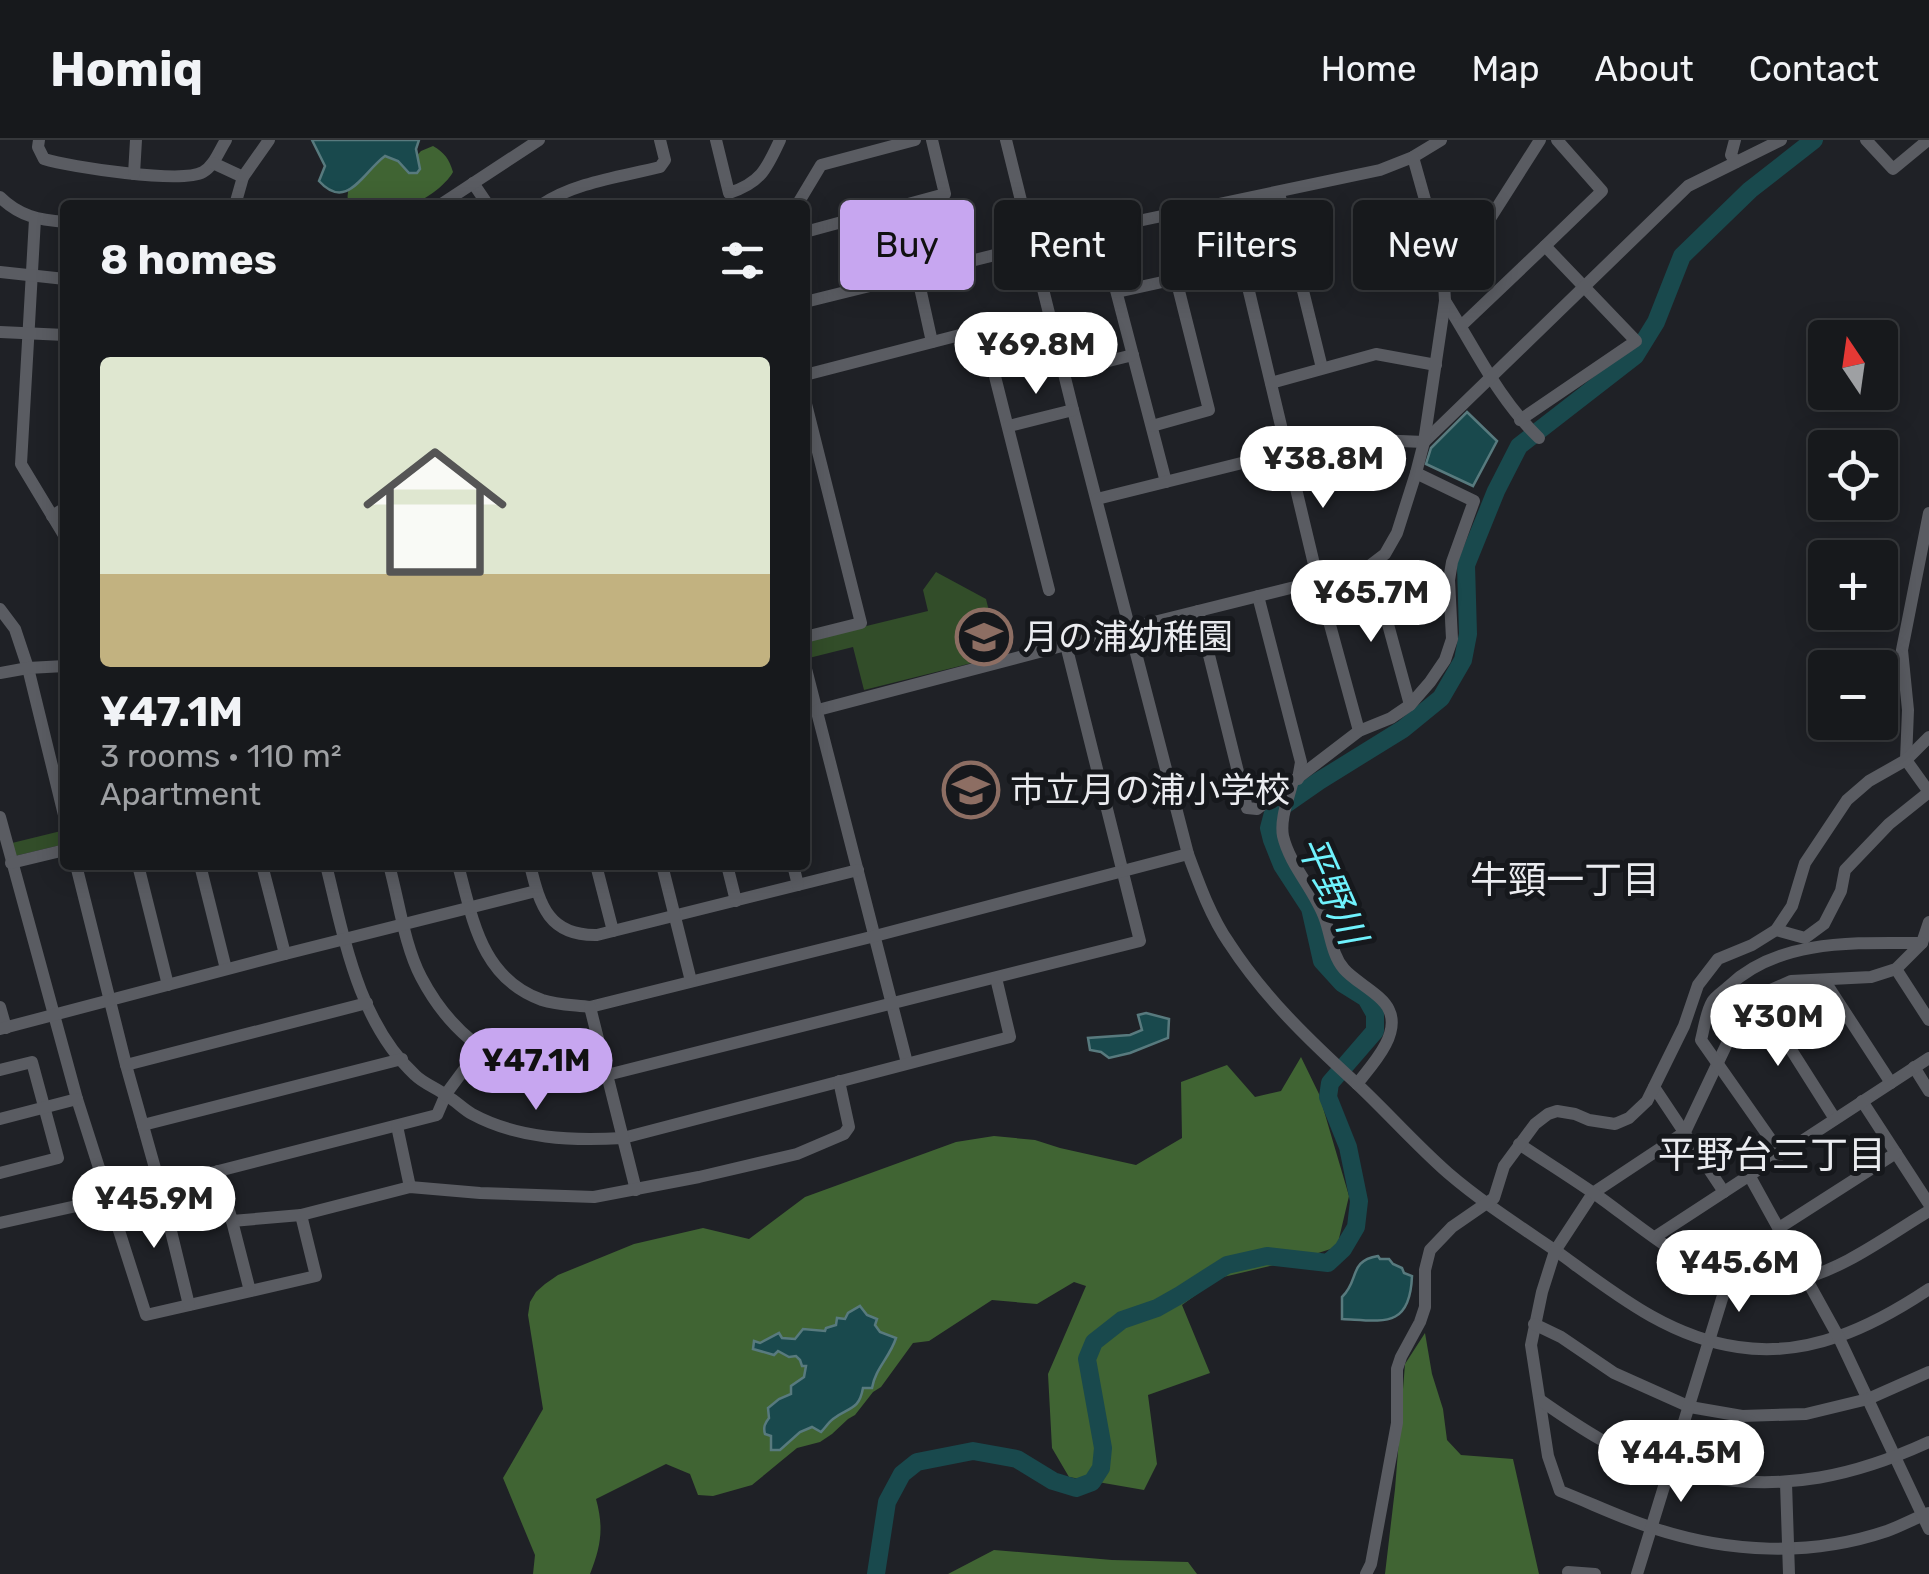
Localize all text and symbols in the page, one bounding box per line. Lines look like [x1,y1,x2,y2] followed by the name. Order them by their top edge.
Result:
[50,41,203,98] text: Homiq
[1321,48,1417,90] text: Home
[1472,48,1540,90] text: Map
[1595,48,1694,90] text: About
[1749,48,1879,90] text: Contact
[840,200,974,290] chip: Buy
[994,200,1141,290] chip: Rent
[1161,200,1333,290] chip: Filters
[1353,200,1494,290] chip: New
[715,233,770,288] icon: filters
[100,235,277,285] text: 8 homes
[955,312,1117,397] pin: ¥69.8M
[1808,320,1898,410] north arrow
[1808,320,1898,740] map controls
[977,325,1095,363] text: ¥69.8M
[345,422,525,602] icon: home
[1242,426,1404,511] pin: ¥38.8M
[1808,430,1898,520] button: locate
[1262,439,1384,477] text: ¥38.8M
[1808,540,1898,630] button: +
[1290,560,1452,645] pin: ¥65.7M
[1313,573,1429,611] text: ¥65.7M
[954,607,1014,667] school or university icon: 月の浦幼稚園
[1023,616,1233,658] place label: 月の浦幼稚園
[1808,650,1898,740] button: −
[100,687,243,737] text: ¥47.1M
[100,737,342,775] text: 3 rooms · 110 m²
[941,760,1001,820] school or university icon: 市立月の浦小学校
[1010,769,1290,811] place label: 市立月の浦小学校
[100,775,261,813] text: Apartment
[1288,829,1378,955] water label: 平野川
[1470,857,1660,903] district label: 牛頸一丁目
[1719,984,1837,1069] pin: ¥30M
[1732,997,1824,1035] text: ¥30M
[455,1028,617,1113] pin: ¥47.1M
[481,1041,591,1079] text: ¥47.1M
[1658,1132,1886,1178] district label: 平野台三丁目
[73,1166,235,1251] pin: ¥45.9M
[94,1179,214,1217] text: ¥45.9M
[1658,1230,1820,1315] pin: ¥45.6M
[1679,1243,1799,1281] text: ¥45.6M
[1600,1420,1762,1505] pin: ¥44.5M
[1620,1433,1742,1471] text: ¥44.5M

